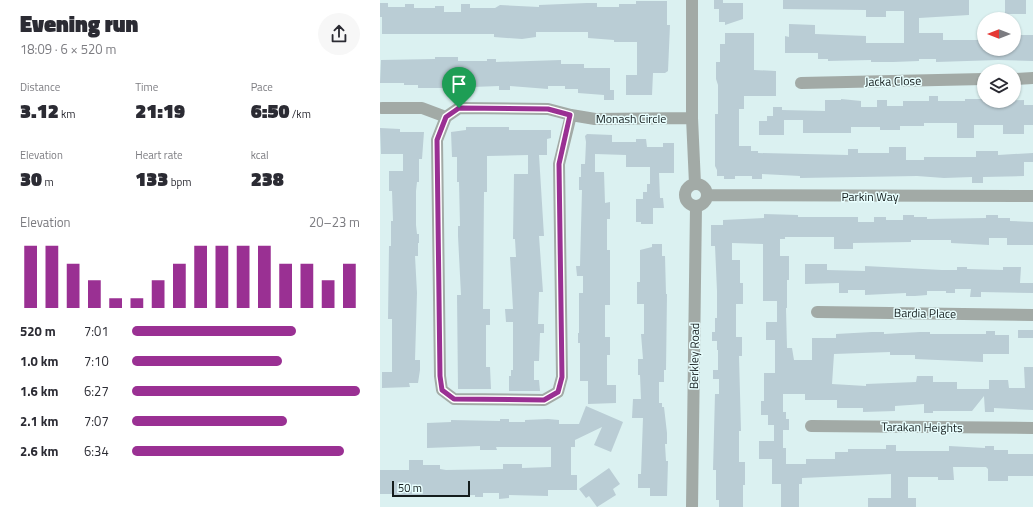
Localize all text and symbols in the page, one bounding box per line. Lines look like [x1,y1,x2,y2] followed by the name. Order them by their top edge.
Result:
[20,7,138,41] text: Evening run
[977,12,1021,56] north arrow
[977,12,1021,108] map controls
[318,13,360,55] button: share
[20,39,116,59] text: 18:09 · 6 × 520 m
[977,64,1021,108] button: layers
[442,67,476,108] pin
[865,71,921,91] street label: Jacka Close
[448,73,470,95] icon: arrive
[20,79,60,95] text: Distance
[135,79,158,95] text: Time
[251,79,273,95] text: Pace
[20,95,59,126] text: 3.12
[135,95,185,126] text: 21:19
[251,95,289,126] text: 6:50
[59,106,76,122] text: km
[289,106,311,122] text: /km
[596,109,666,128] street label: Monash Circle
[20,147,63,163] text: Elevation
[135,147,183,163] text: Heart rate
[251,147,269,163] text: kcal
[20,163,42,194] text: 30
[135,163,168,194] text: 133
[251,163,284,194] text: 238
[42,174,54,190] text: m
[168,174,192,190] text: bpm
[842,187,899,206] street label: Parkin Way
[20,212,71,232] text: Elevation
[309,212,360,232] text: 20–23 m
[894,303,956,323] street label: Bardia Place
[20,321,56,341] text: 520 m
[84,321,109,341] text: 7:01
[684,323,704,389] street label: Berkley Road
[20,351,58,371] text: 1.0 km
[84,351,109,371] text: 7:10
[20,381,58,401] text: 1.6 km
[84,381,109,401] text: 6:27
[20,411,58,431] text: 2.1 km
[84,411,109,431] text: 7:07
[881,417,963,437] street label: Tarakan Heights
[20,441,58,461] text: 2.6 km
[84,441,109,461] text: 6:34
[392,479,470,498] scale bar
[398,480,422,496] text: 50 m

